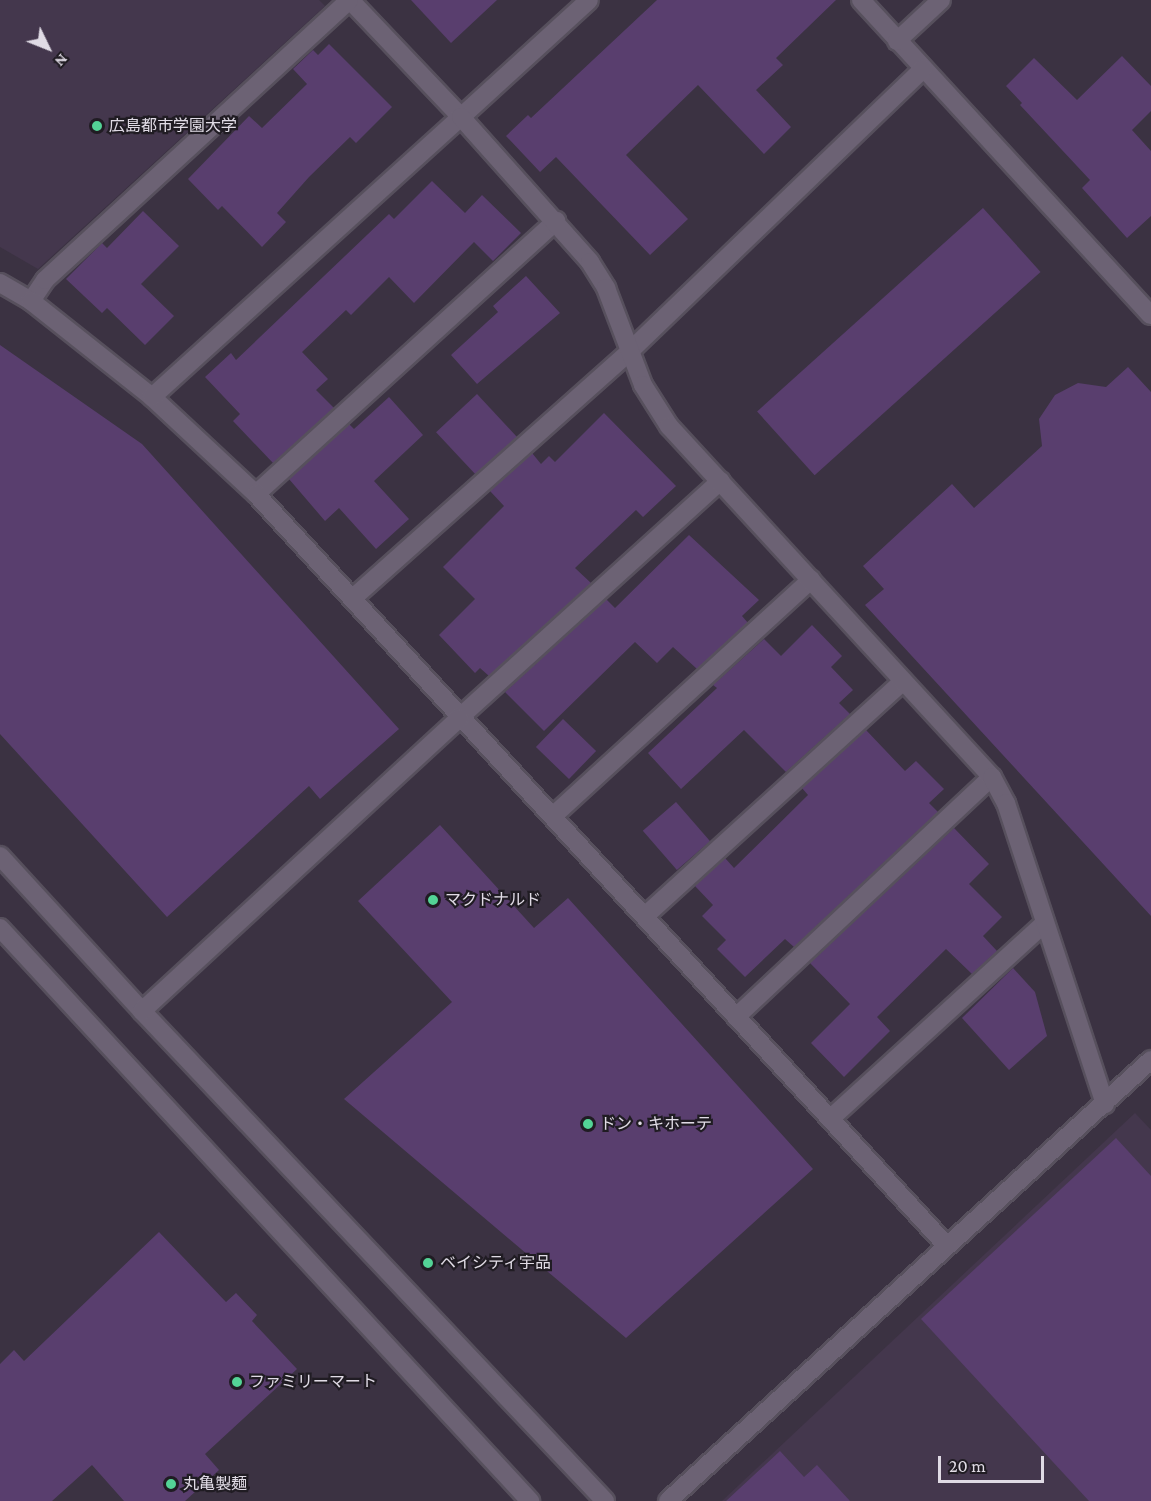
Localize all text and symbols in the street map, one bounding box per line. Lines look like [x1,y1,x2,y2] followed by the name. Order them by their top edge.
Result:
[18,18,78,78] north arrow
[52,51,71,70] text: N
[109,116,237,136] place label: 広島都市学園大学
[90,119,104,133] marker: 広島都市学園大学
[445,890,541,910] place label: マクドナルド
[426,893,440,907] marker: マクドナルド
[600,1114,712,1134] place label: ドン・キホーテ
[581,1117,595,1131] marker: ドン・キホーテ
[440,1253,552,1273] place label: ベイシティ宇品
[421,1256,435,1270] marker: ベイシティ宇品
[249,1372,377,1392] place label: ファミリーマート
[230,1375,244,1389] marker: ファミリーマート
[941,1444,1048,1482] scale bar
[949,1456,986,1476] text: 20 m
[183,1474,247,1494] place label: 丸亀製麺
[164,1477,178,1491] marker: 丸亀製麺

